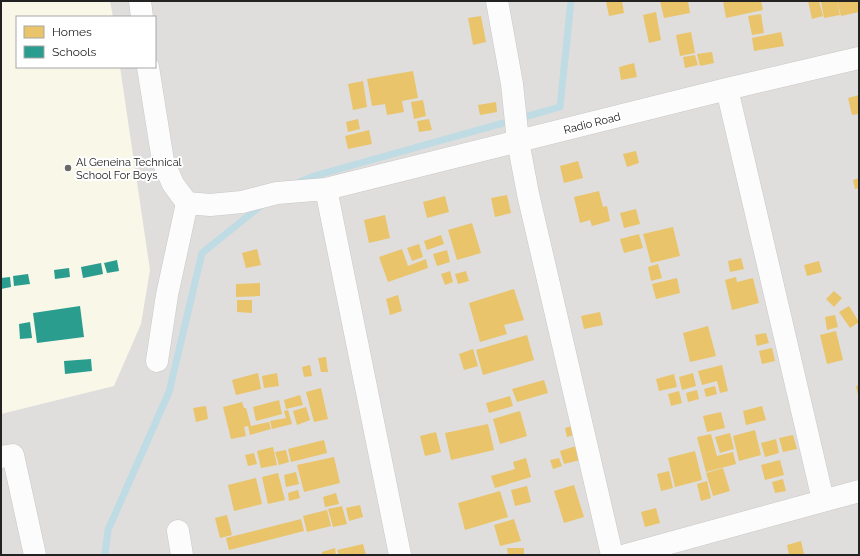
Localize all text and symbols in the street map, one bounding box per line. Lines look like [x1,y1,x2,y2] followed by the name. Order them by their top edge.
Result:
[16,16,156,68] legend
[52,25,92,39] text: Homes
[52,45,96,59] text: Schools
[562,110,622,137] street label: Radio Road
[76,156,182,182] place label: Al Geneina Technical School For Boys
[63,163,73,173] marker: Al Geneina Technical School For Boys

